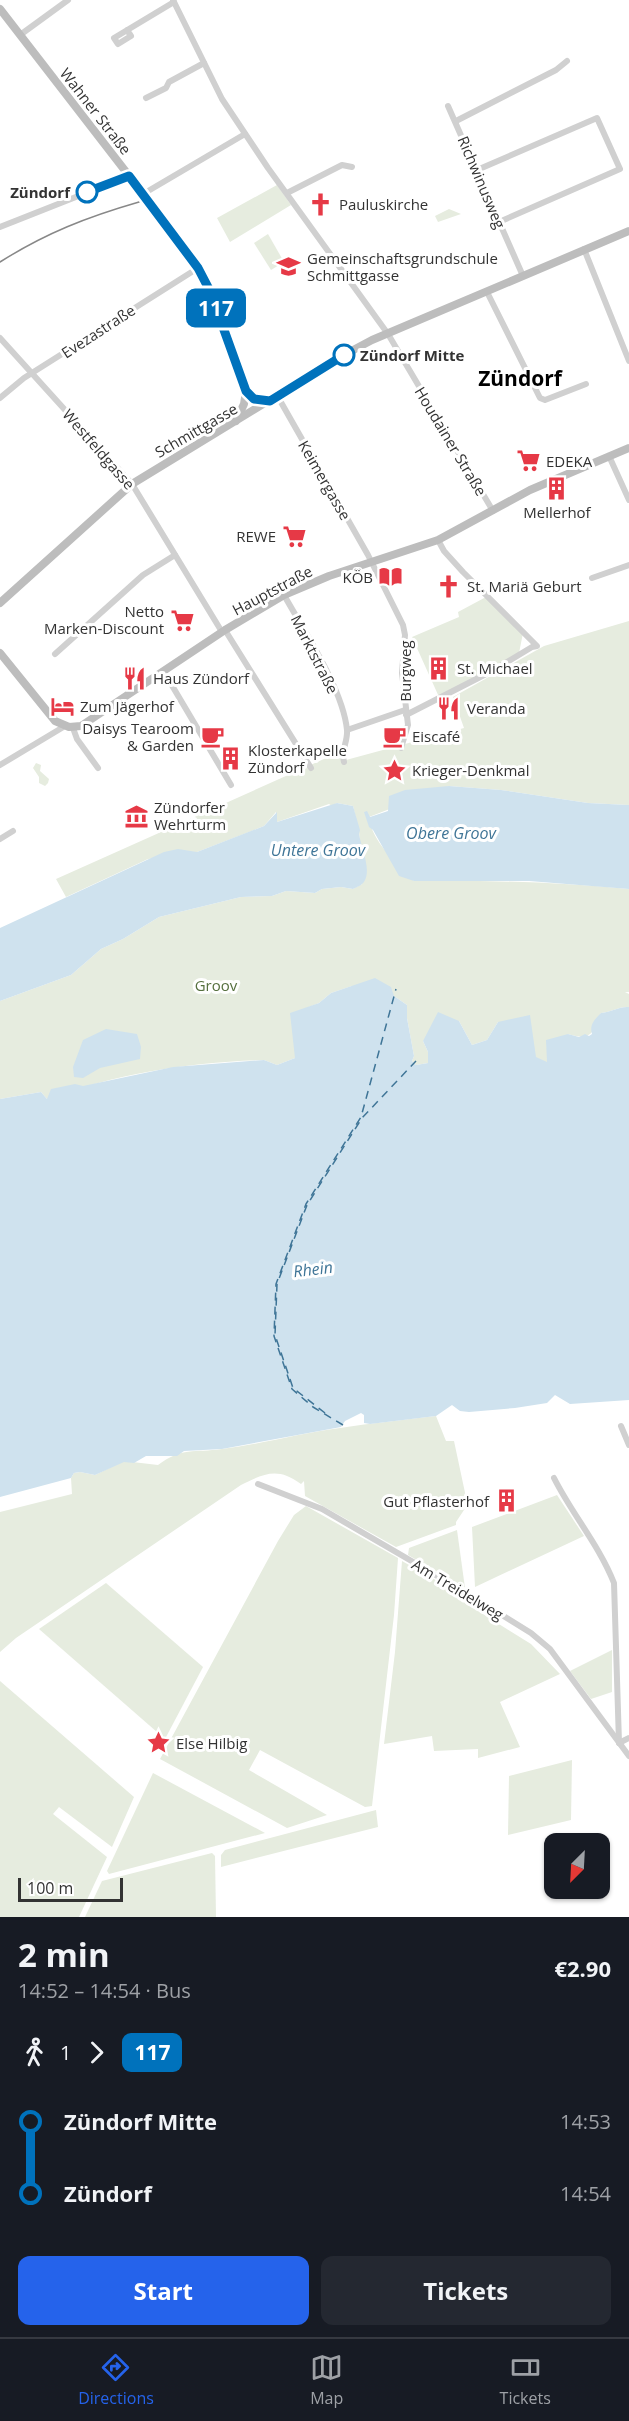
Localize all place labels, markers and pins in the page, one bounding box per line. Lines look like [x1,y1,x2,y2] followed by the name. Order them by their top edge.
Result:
[76,181,98,203] marker: Zündorf
[10,182,71,202] place label: Zündorf
[308,191,334,217] church icon: Pauluskirche
[339,194,428,214] place label: Pauluskirche
[307,248,498,285] place label: Gemeinschaftsgrundschule Schmittgasse
[276,254,302,280] school or university icon: Gemeinschaftsgrundschule Schmittgasse
[333,344,355,366] marker: Zündorf Mitte
[360,345,464,365] place label: Zündorf Mitte
[515,448,541,474] supermarket icon: EDEKA
[546,451,593,471] place label: EDEKA
[544,475,570,501] building icon: Mellerhof
[523,502,592,522] place label: Mellerhof
[281,523,307,549] supermarket icon: REWE
[236,526,276,546] place label: REWE
[378,564,404,590] library icon: KÖB
[342,567,373,587] place label: KÖB
[436,573,462,599] church icon: St. Mariä Geburt
[467,576,582,596] place label: St. Mariä Geburt
[44,601,164,638] place label: Netto Marken-Discount
[169,607,195,633] supermarket icon: Netto Marken-Discount
[426,655,452,681] building icon: St. Michael
[457,658,533,678] place label: St. Michael
[122,665,148,691] restaurant icon: Haus Zündorf
[153,668,250,688] place label: Haus Zündorf
[49,693,75,719] hotel icon: Zum Jägerhof
[436,695,462,721] restaurant icon: Veranda
[80,696,175,716] place label: Zum Jägerhof
[467,698,526,718] place label: Veranda
[82,718,194,755] place label: Daisys Tearoom & Garden
[381,723,407,749] cafe icon: Eiscafé
[199,724,225,750] cafe icon: Daisys Tearoom & Garden
[412,726,460,746] place label: Eiscafé
[248,740,347,777] place label: Klosterkapelle Zündorf
[217,746,243,772] building icon: Klosterkapelle Zündorf
[381,757,407,783] place icon: Krieger-Denkmal
[412,760,529,780] place label: Krieger-Denkmal
[154,797,226,834] place label: Zündorfer Wehrturm
[123,803,149,829] museum icon: Zündorfer Wehrturm
[494,1488,520,1514] building icon: Gut Pflasterhof
[383,1491,490,1511] place label: Gut Pflasterhof
[145,1730,171,1756] place icon: Else Hilbig
[176,1733,247,1753] place label: Else Hilbig

